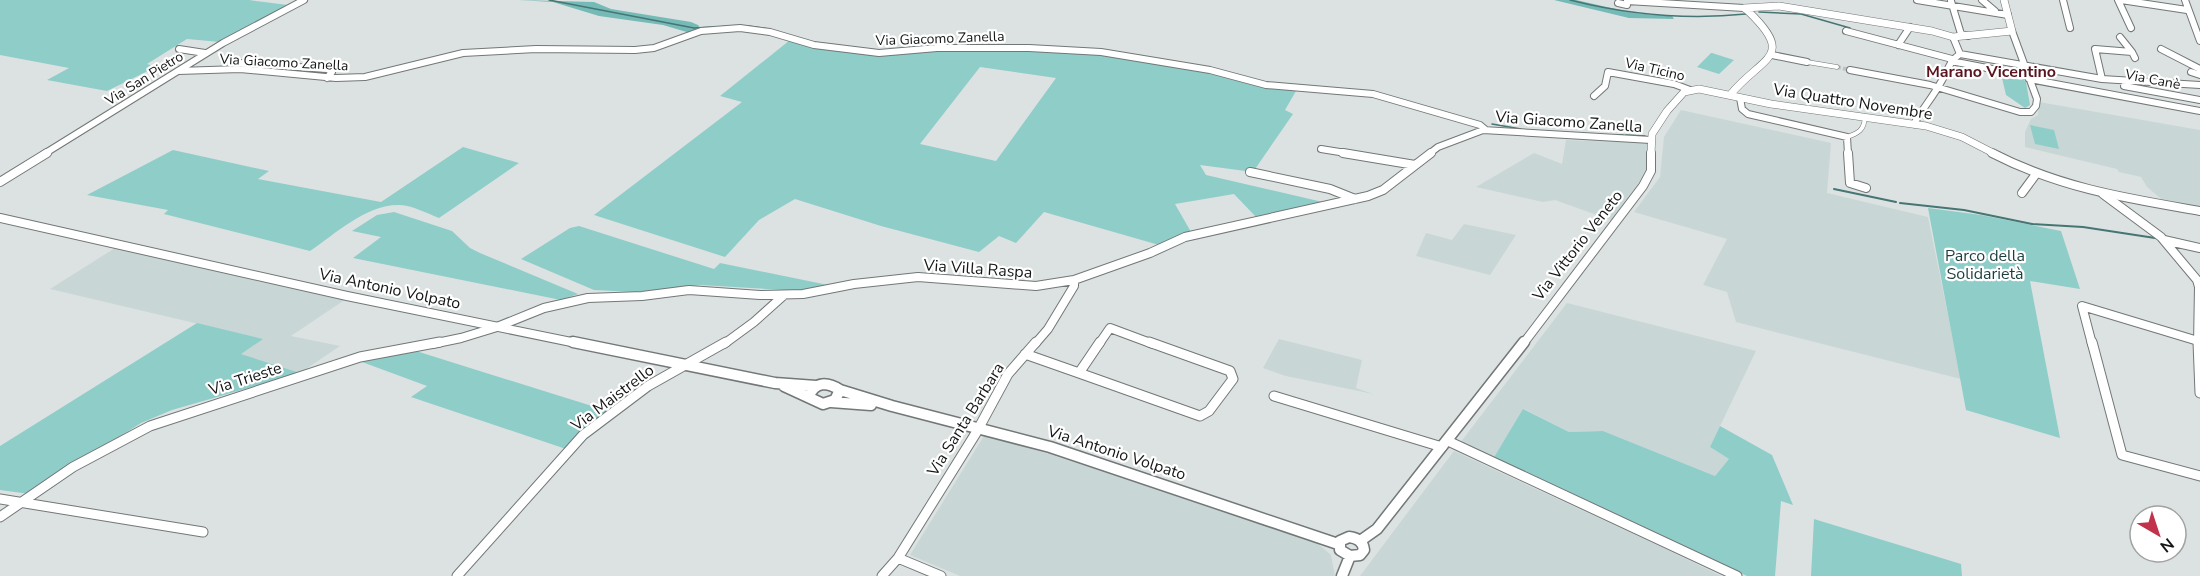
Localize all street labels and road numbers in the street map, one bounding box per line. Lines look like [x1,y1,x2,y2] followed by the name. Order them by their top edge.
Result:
[874,27,1005,50] street label: Via Giacomo Zanella
[101,47,187,111] street label: Via San Pietro
[218,50,349,75] street label: Via Giacomo Zanella
[1622,53,1687,86] street label: Via Ticino
[2123,65,2182,94] street label: Via Canè
[1771,78,1934,125] street label: Via Quattro Novembre
[1494,106,1643,138] street label: Via Giacomo Zanella
[1527,186,1628,306] street label: Via Vittorio Veneto
[922,254,1033,284] street label: Via Villa Raspa
[316,263,463,315] street label: Via Antonio Volpato
[205,357,285,401] street label: Via Trieste
[566,359,659,437] street label: Via Maistrello
[922,359,1010,481] street label: Via Santa Barbara
[1044,420,1189,486] street label: Via Antonio Volpato

